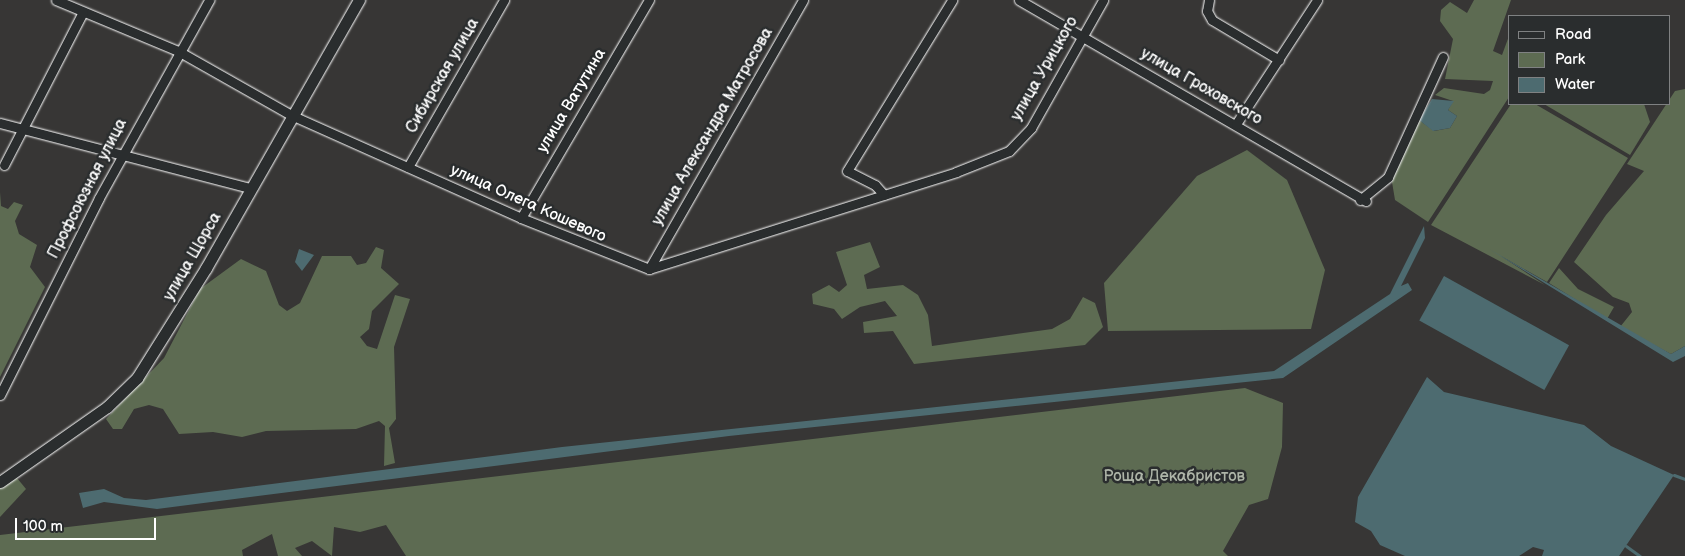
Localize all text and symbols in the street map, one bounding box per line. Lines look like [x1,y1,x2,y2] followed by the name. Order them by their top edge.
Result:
[1007,13,1083,125] street label: улица Урицкого
[402,15,484,137] street label: Сибирская улица
[1508,15,1670,105] legend
[648,25,778,229] street label: улица Александра Матросова
[1555,25,1591,44] text: Road
[1137,44,1265,130] street label: улица Гроховского
[533,46,611,156] street label: улица Ватутина
[1555,50,1585,69] text: Park
[1555,75,1595,94] text: Water
[44,116,132,262] street label: Профсоюзная улица
[447,161,609,247] street label: улица Олега Кошевого
[160,209,226,305] street label: улица Щорса
[1103,467,1245,487] park label: Роща Декабристов
[18,508,159,540] scale bar
[23,517,63,536] text: 100 m

